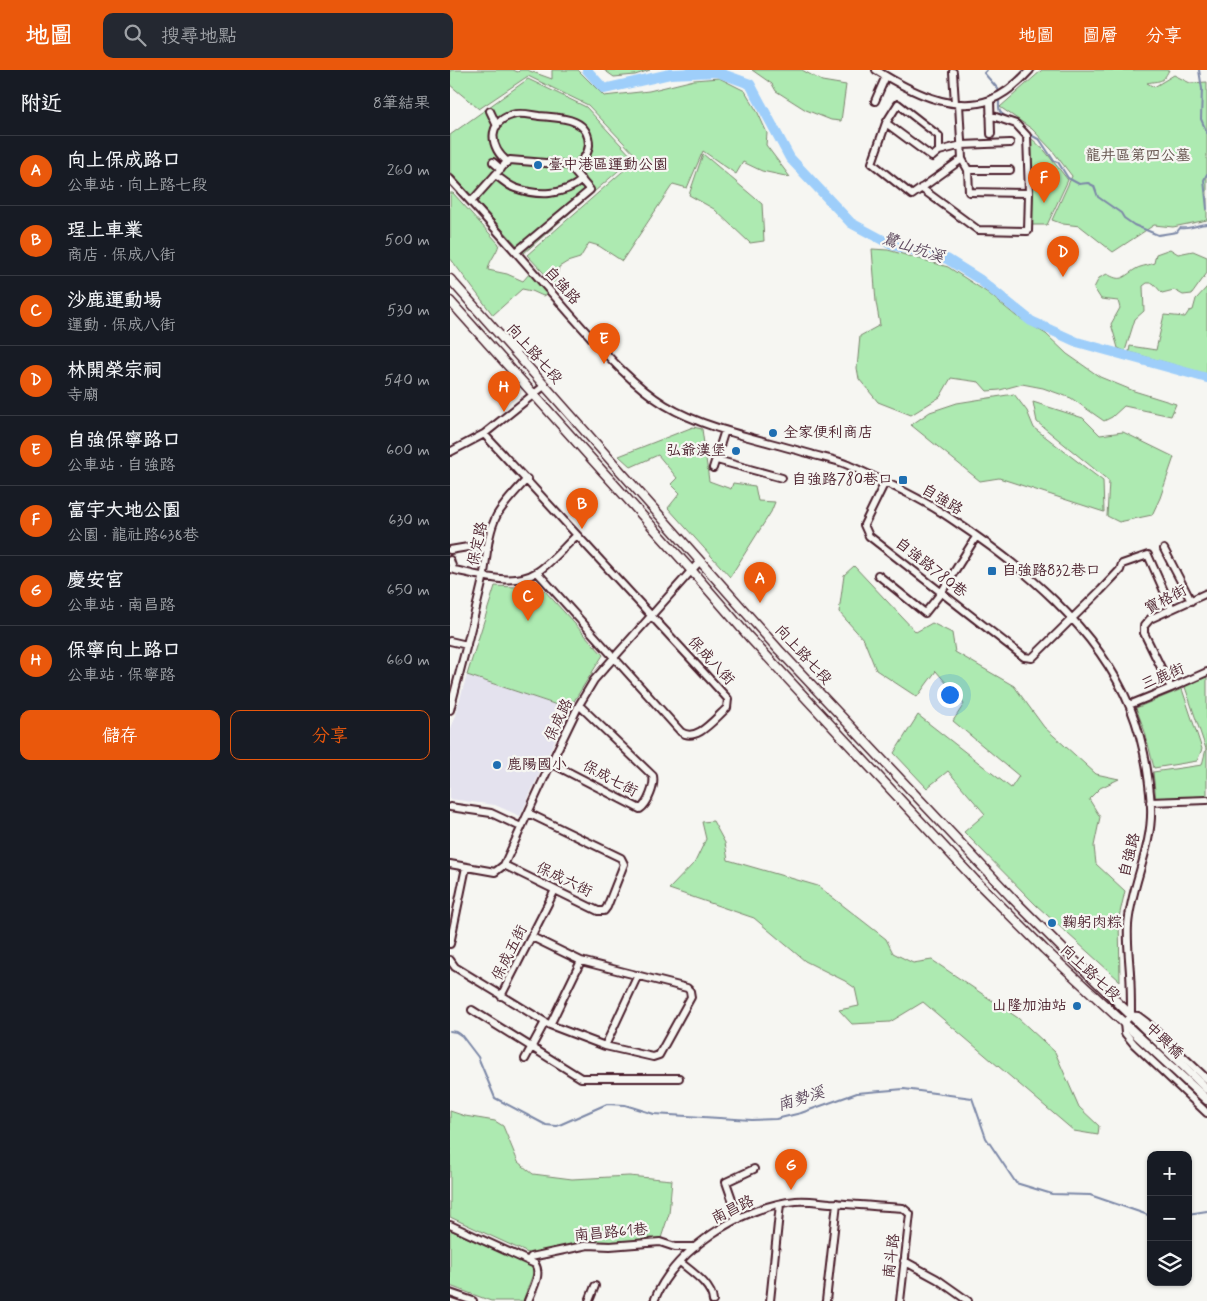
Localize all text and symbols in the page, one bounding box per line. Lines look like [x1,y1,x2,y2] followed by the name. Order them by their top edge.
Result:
[103,13,453,58] search box
[25,21,73,52] text: 地圖
[121,21,149,49] icon: search
[161,24,237,49] text: 搜尋地點
[1018,24,1054,48] text: 地圖
[1082,24,1118,48] text: 圖層
[1146,24,1182,48] text: 分享
[20,90,62,118] text: 附近
[373,93,430,114] text: 8筆結果
[1085,146,1191,166] park label: 龍井區第四公墓
[67,148,181,173] text: 向上保成路口
[548,155,668,175] place label: 臺中港區運動公園
[532,159,544,171] marker: 臺中港區運動公園
[31,160,41,181] text: A
[387,160,430,181] text: 260 m
[1028,162,1060,203] pin: F
[67,175,207,196] text: 公車站 · 向上路七段
[67,218,143,243] text: 珵上車業
[879,228,948,268] water label: 鷺山坑溪
[31,230,41,251] text: B
[385,230,430,251] text: 500 m
[1047,236,1079,277] pin: D
[67,245,175,266] text: 商店 · 保成八街
[540,263,584,309] street label: 自強路
[67,288,162,313] text: 沙鹿運動場
[30,300,42,321] text: C
[387,300,430,321] text: 530 m
[67,315,175,336] text: 運動 · 保成八街
[501,319,567,389] street label: 向上路七段
[588,323,620,364] pin: E
[67,358,162,383] text: 林開榮宗祠
[30,370,42,391] text: D
[384,370,430,391] text: 540 m
[488,371,520,412] pin: H
[67,385,99,406] text: 寺廟
[783,423,873,443] place label: 全家便利商店
[767,427,779,439] marker: 全家便利商店
[67,428,181,453] text: 自強保寧路口
[31,440,41,461] text: E
[386,440,430,461] text: 600 m
[666,441,726,461] place label: 弘爺漢堡
[730,445,742,457] marker: 弘爺漢堡
[67,455,175,476] text: 公車站 · 自強路
[792,470,893,490] place label: 自強路780巷口
[897,474,909,486] marker: 自強路780巷口
[918,480,966,520] street label: 自強路
[566,488,598,529] pin: B
[67,498,181,523] text: 富宇大地公園
[32,510,40,531] text: F
[388,510,430,531] text: 630 m
[464,520,492,568] street label: 保定路
[67,525,199,546] text: 公園 · 龍社路638巷
[891,534,971,602] street label: 自強路780巷
[1002,561,1101,581] place label: 自強路832巷口
[744,562,776,603] pin: A
[986,565,998,577] marker: 自強路832巷口
[67,568,124,593] text: 慶安宮
[31,580,41,601] text: G
[387,580,430,601] text: 650 m
[512,580,544,621] pin: C
[1141,581,1191,619] street label: 寶格街
[67,595,175,616] text: 公車站 · 南昌路
[770,621,836,689] street label: 向上路七段
[683,632,739,690] street label: 保成八街
[67,638,181,663] text: 保寧向上路口
[31,650,41,671] text: H
[386,650,430,671] text: 660 m
[1138,659,1188,695] street label: 三鹿街
[67,665,175,686] text: 公車站 · 保寧路
[937,682,963,708] your location
[540,695,578,745] street label: 保成路
[20,710,220,760] button: 儲存
[230,710,430,760] button: 分享
[507,755,567,775] place label: 鹿陽國小
[579,756,641,802] street label: 保成七街
[491,759,503,771] marker: 鹿陽國小
[1115,831,1145,879] street label: 自強路
[533,858,595,902] street label: 保成六街
[1062,913,1122,933] place label: 鞠躬肉粽
[1046,917,1058,929] marker: 鞠躬肉粽
[487,922,533,984] street label: 保成五街
[1056,940,1124,1006] street label: 向上路七段
[992,996,1067,1016] place label: 山隆加油站
[1071,1000,1083,1012] marker: 山隆加油站
[1141,1018,1187,1064] street label: 中興橋
[775,1082,828,1116] water label: 南勢溪
[775,1149,807,1190] pin: G
[1147,1151,1192,1286] map controls
[1147,1151,1192,1196] button: +
[708,1191,758,1229] street label: 南昌路
[1147,1196,1192,1241] button: −
[573,1220,649,1246] street label: 南昌路61巷
[879,1232,905,1280] street label: 南斗路
[1147,1241,1192,1286] button: layers

